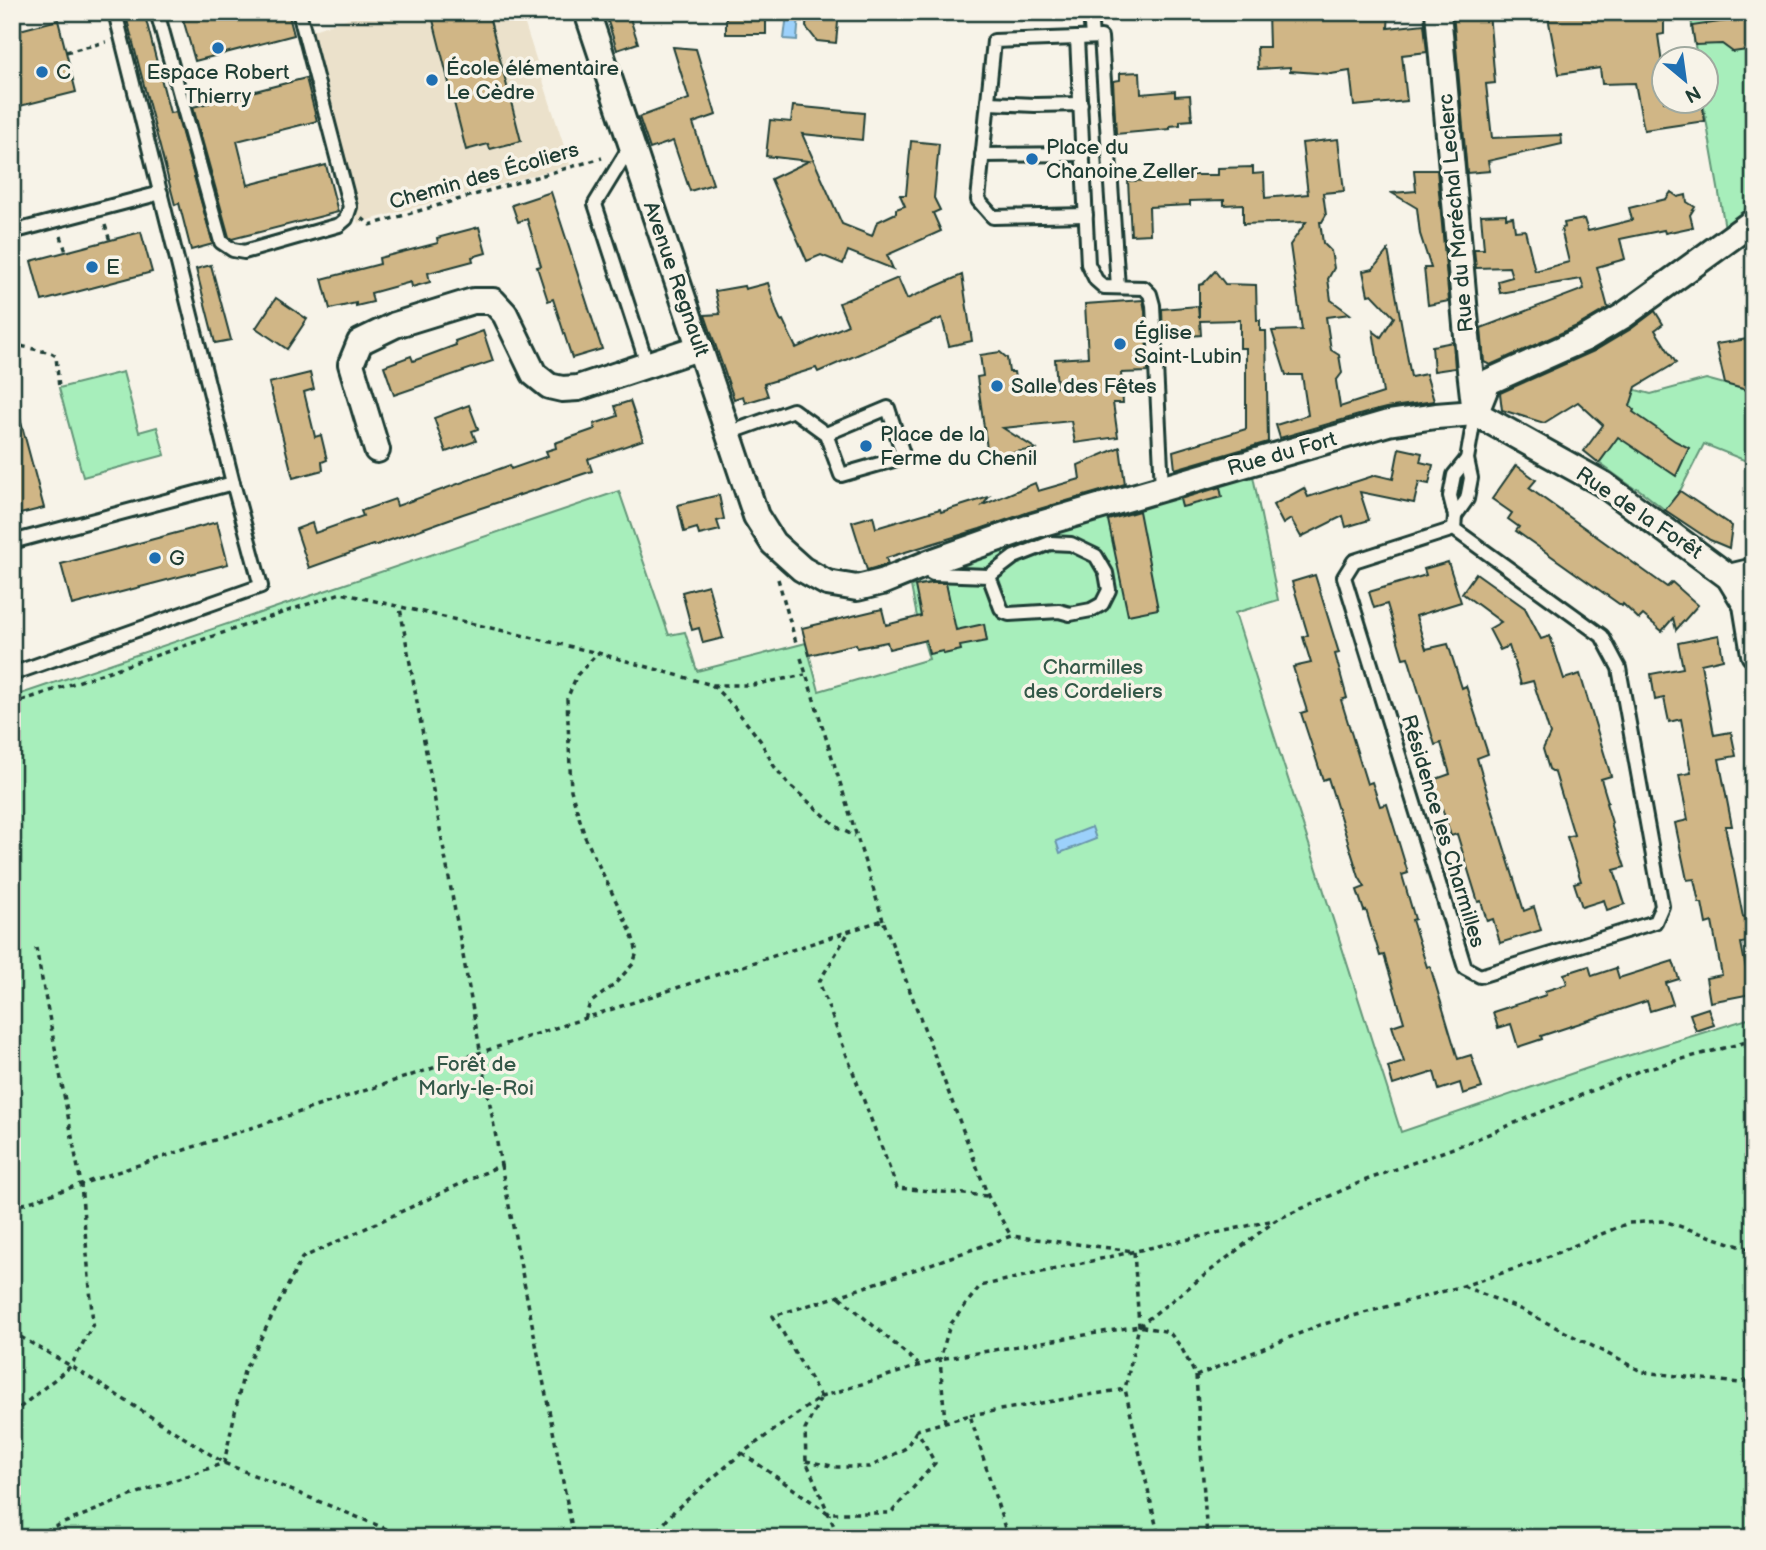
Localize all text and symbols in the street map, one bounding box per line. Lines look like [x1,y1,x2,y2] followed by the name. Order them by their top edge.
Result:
[210,40,226,56] marker: Espace Robert Thierry
[1650,46,1720,116] north arrow
[446,56,619,105] place label: École élémentaire Le Cèdre
[56,60,71,85] place label: C
[147,60,290,109] place label: Espace Robert Thierry
[34,64,50,80] marker: C
[424,72,440,88] marker: École élémentaire Le Cèdre
[1681,80,1704,107] text: N
[1433,93,1479,333] street label: Rue du Maréchal Leclerc
[1046,135,1198,184] place label: Place du Chanoine Zeller
[386,137,582,215] street label: Chemin des Écoliers
[1024,151,1040,167] marker: Place du Chanoine Zeller
[638,198,714,360] street label: Avenue Regnault
[106,255,120,280] place label: E
[84,259,100,275] marker: E
[1134,320,1242,369] place label: Église Saint-Lubin
[1112,336,1128,352] marker: Église Saint-Lubin
[1011,374,1157,399] place label: Salle des Fêtes
[989,378,1005,394] marker: Salle des Fêtes
[880,422,1037,471] place label: Place de la Ferme du Chenil
[1225,426,1340,481] street label: Rue du Fort
[858,438,874,454] marker: Place de la Ferme du Chenil
[1571,462,1707,565] street label: Rue de la Forêt
[169,546,185,571] place label: G
[147,550,163,566] marker: G
[1023,655,1163,704] park label: Charmilles des Cordeliers
[1396,712,1490,950] street label: Résidence les Charmilles
[418,1052,534,1101] park label: Forêt de Marly-le-Roi

